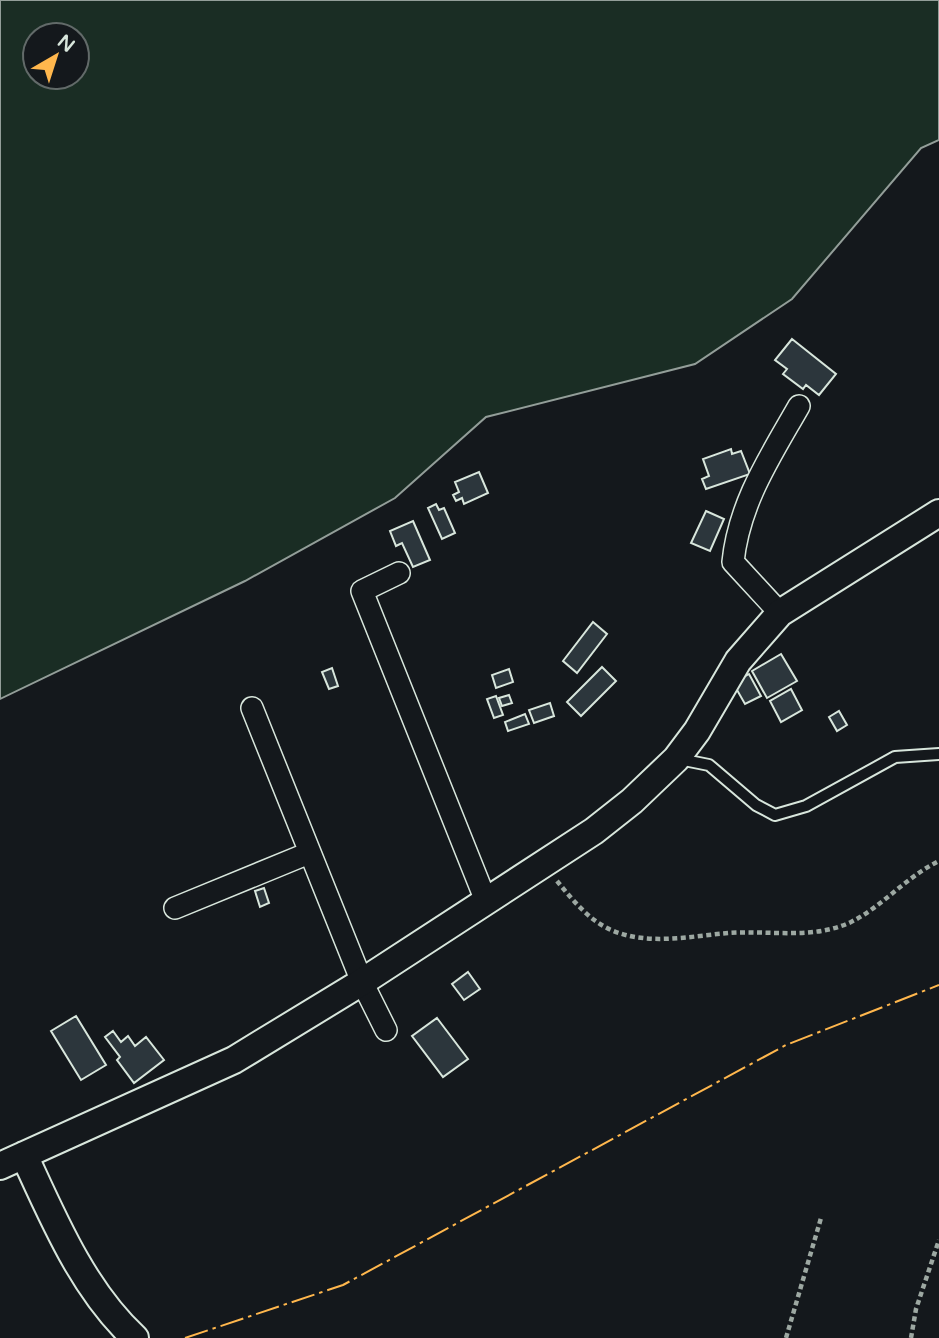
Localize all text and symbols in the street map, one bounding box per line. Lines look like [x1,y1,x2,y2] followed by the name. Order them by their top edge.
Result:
[21,21,91,91] north arrow
[53,30,79,57] text: N

